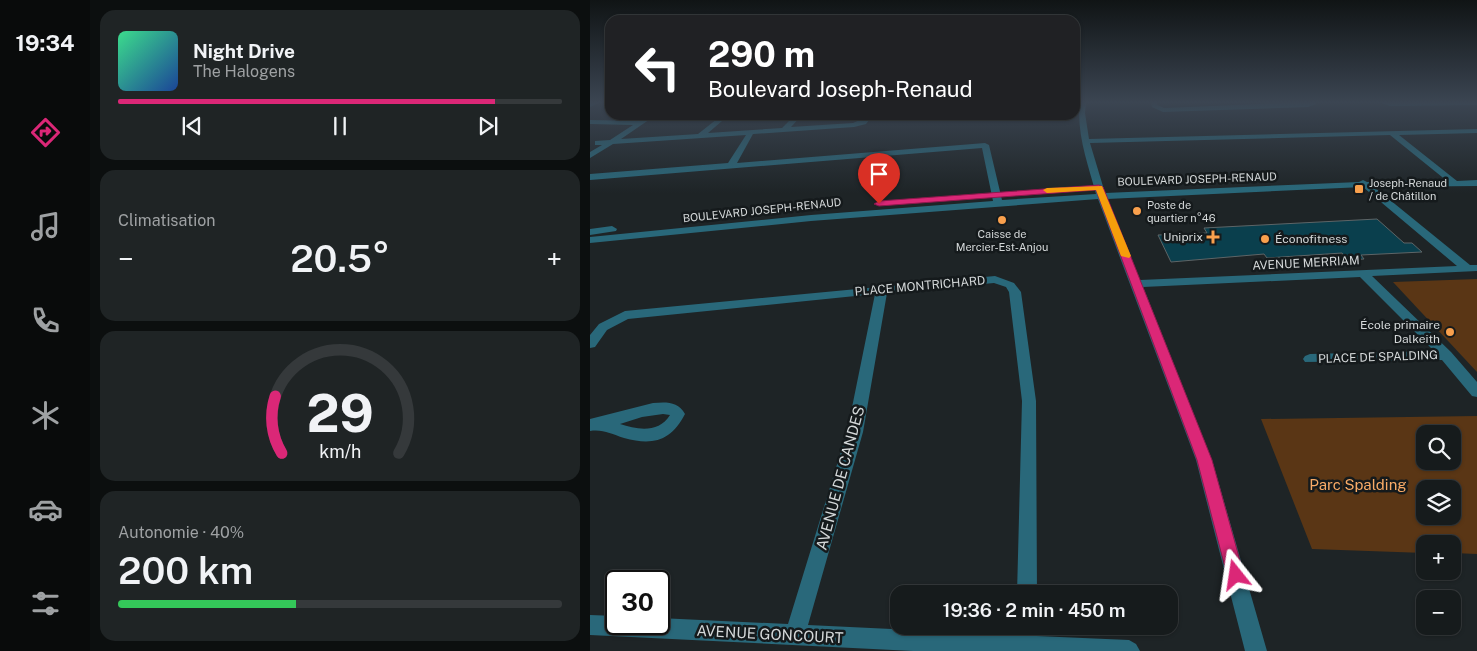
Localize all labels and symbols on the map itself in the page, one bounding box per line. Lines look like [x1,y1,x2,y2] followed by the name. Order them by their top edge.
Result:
[858,153,900,204] pin
[1117,170,1277,188] street label: BOULEVARD JOSEPH-RENAUD
[1369,177,1447,202] place label: Joseph-Renaud / de Châtillon
[1353,183,1365,195] marker: Joseph-Renaud / de Châtillon
[682,196,842,224] street label: BOULEVARD JOSEPH-RENAUD
[1147,199,1216,224] place label: Poste de quartier n°46
[1131,205,1143,217] marker: Poste de quartier n°46
[996,214,1008,226] marker: Caisse de Mercier-Est-Anjou
[956,228,1048,253] place label: Caisse de Mercier-Est-Anjou
[1163,230,1203,244] place label: Uniprix
[1207,231,1219,243] marker: Uniprix
[1275,232,1347,246] place label: Éconofitness
[1259,233,1271,245] marker: Éconofitness
[1252,253,1360,273] street label: AVENUE MERRIAM
[854,273,986,299] street label: PLACE MONTRICHARD
[1360,318,1440,346] place label: École primaire Dalkeith
[1444,326,1456,338] marker: École primaire Dalkeith
[1318,348,1438,366] street label: PLACE DE SPALDING
[813,404,867,552] street label: AVENUE DE CANDES
[1309,476,1407,493] park label: Parc Spalding
[1209,548,1261,600] position arrow
[605,570,670,635] speed limit sign: 30
[696,622,844,646] street label: AVENUE GONCOURT

